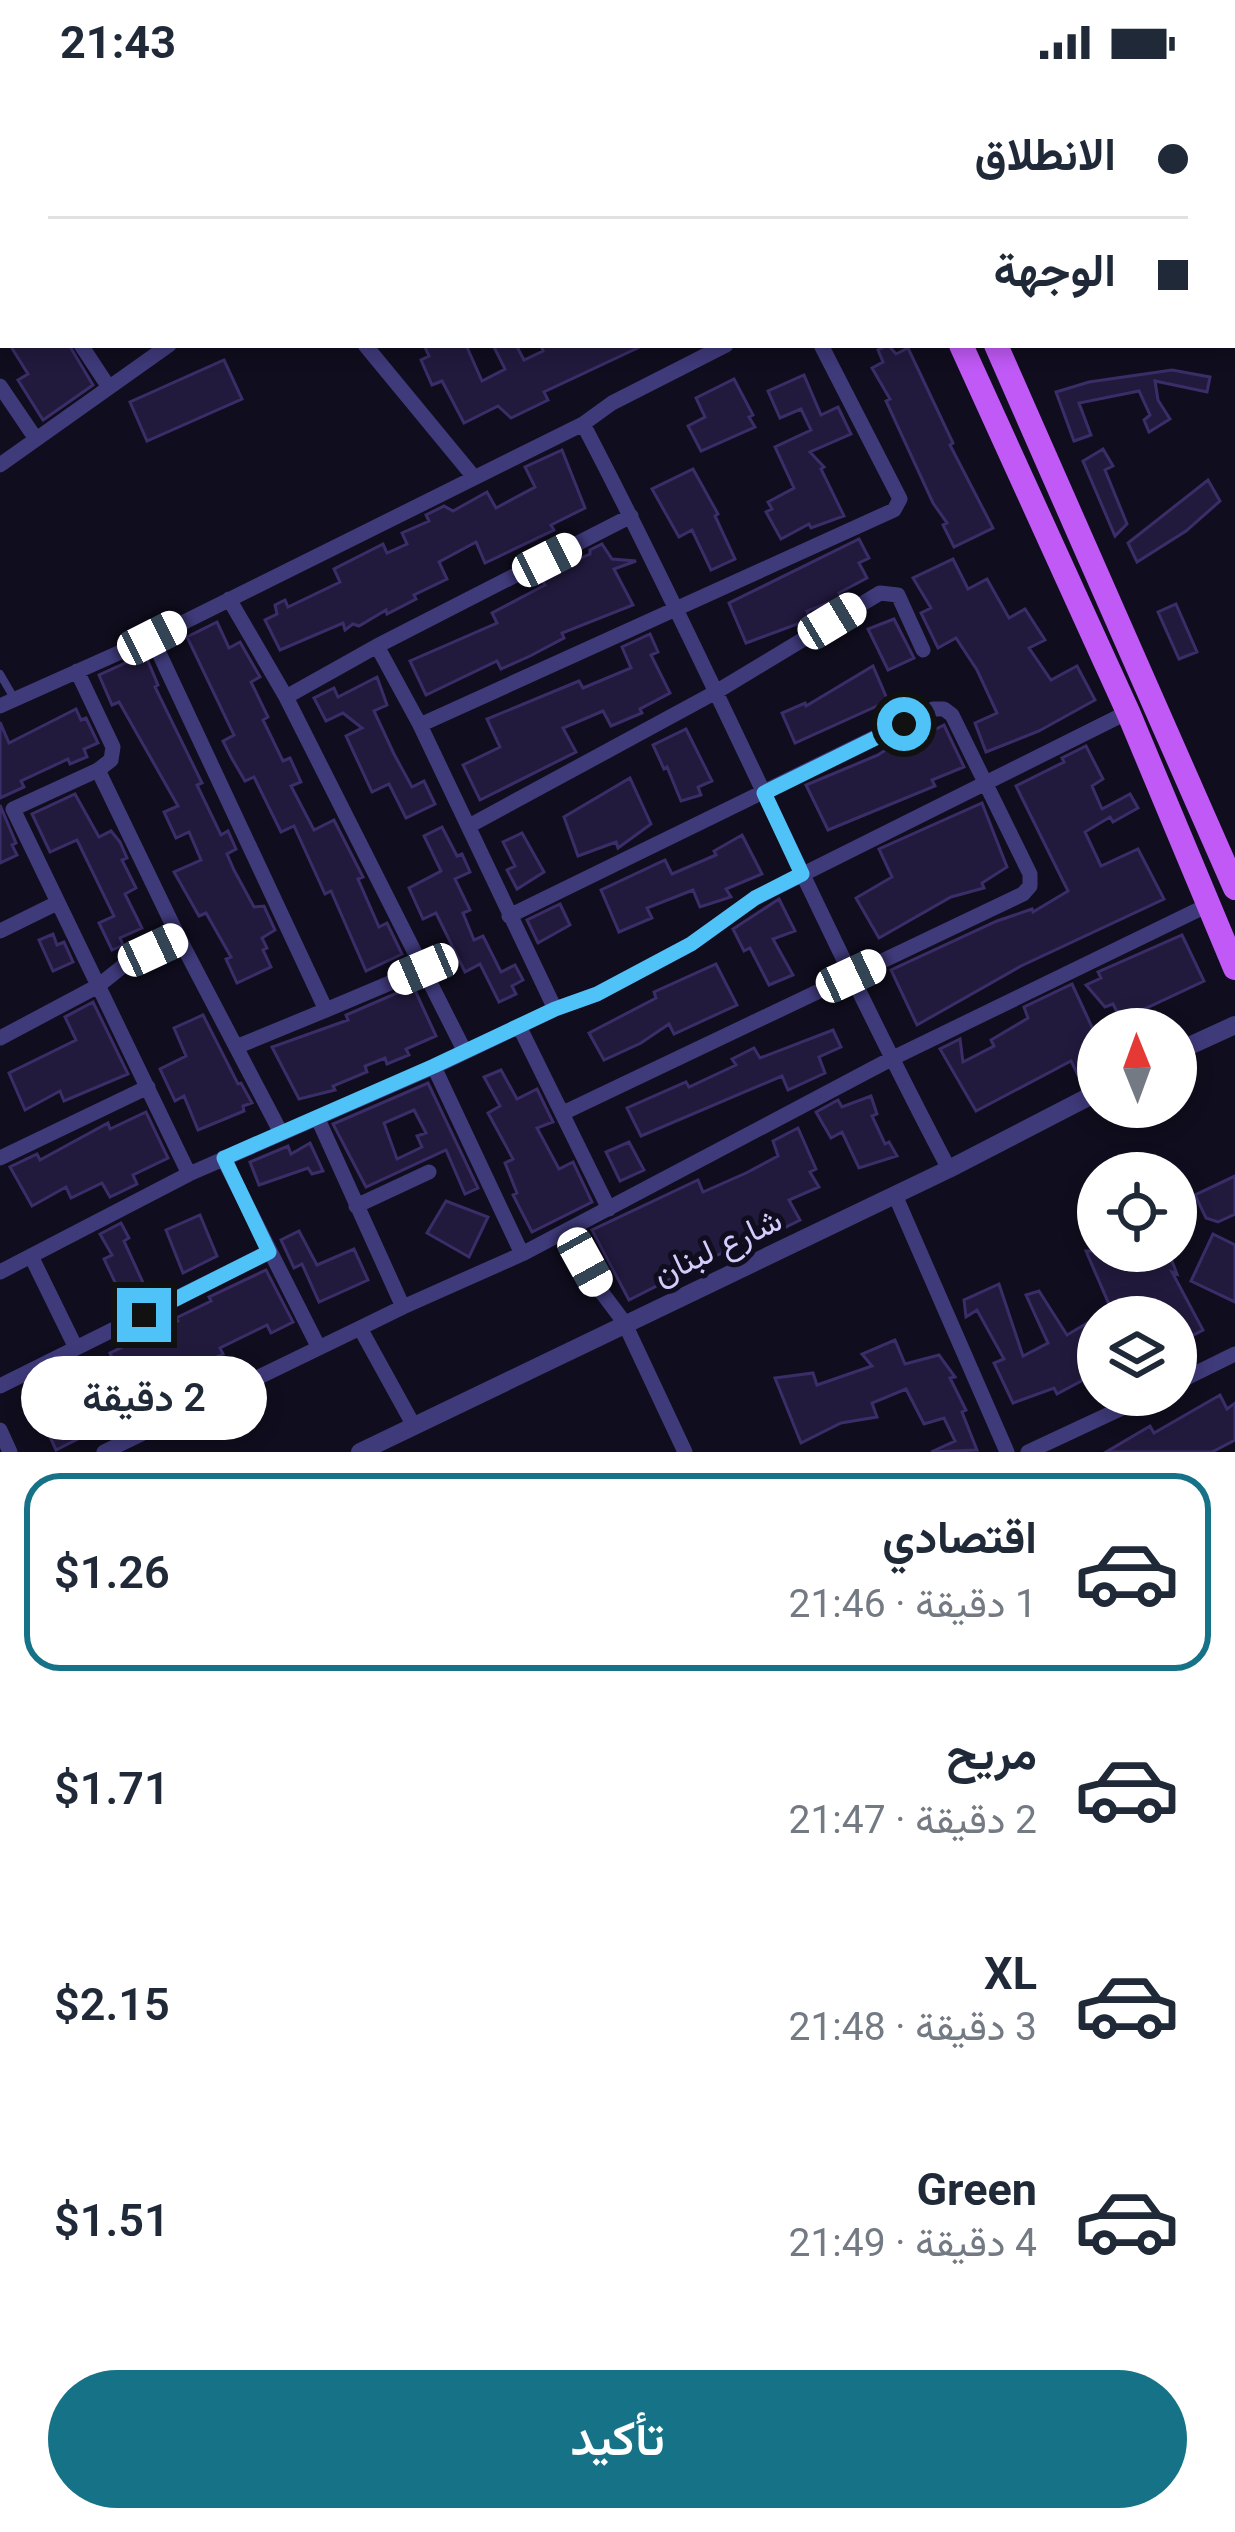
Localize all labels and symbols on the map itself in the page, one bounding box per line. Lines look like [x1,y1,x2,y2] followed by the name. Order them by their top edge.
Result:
[507,528,587,592] car
[792,587,872,655] car
[112,606,192,670] car
[877,697,931,751] route start
[113,918,193,982] car
[383,938,463,1000] car
[811,944,891,1008] car
[1077,1008,1197,1128] north arrow
[647,1200,789,1296] street label: شارع لبنان
[552,1222,618,1302] car
[117,1288,171,1342] route end
[21,1357,267,1441] callout: 2 دقيقة

